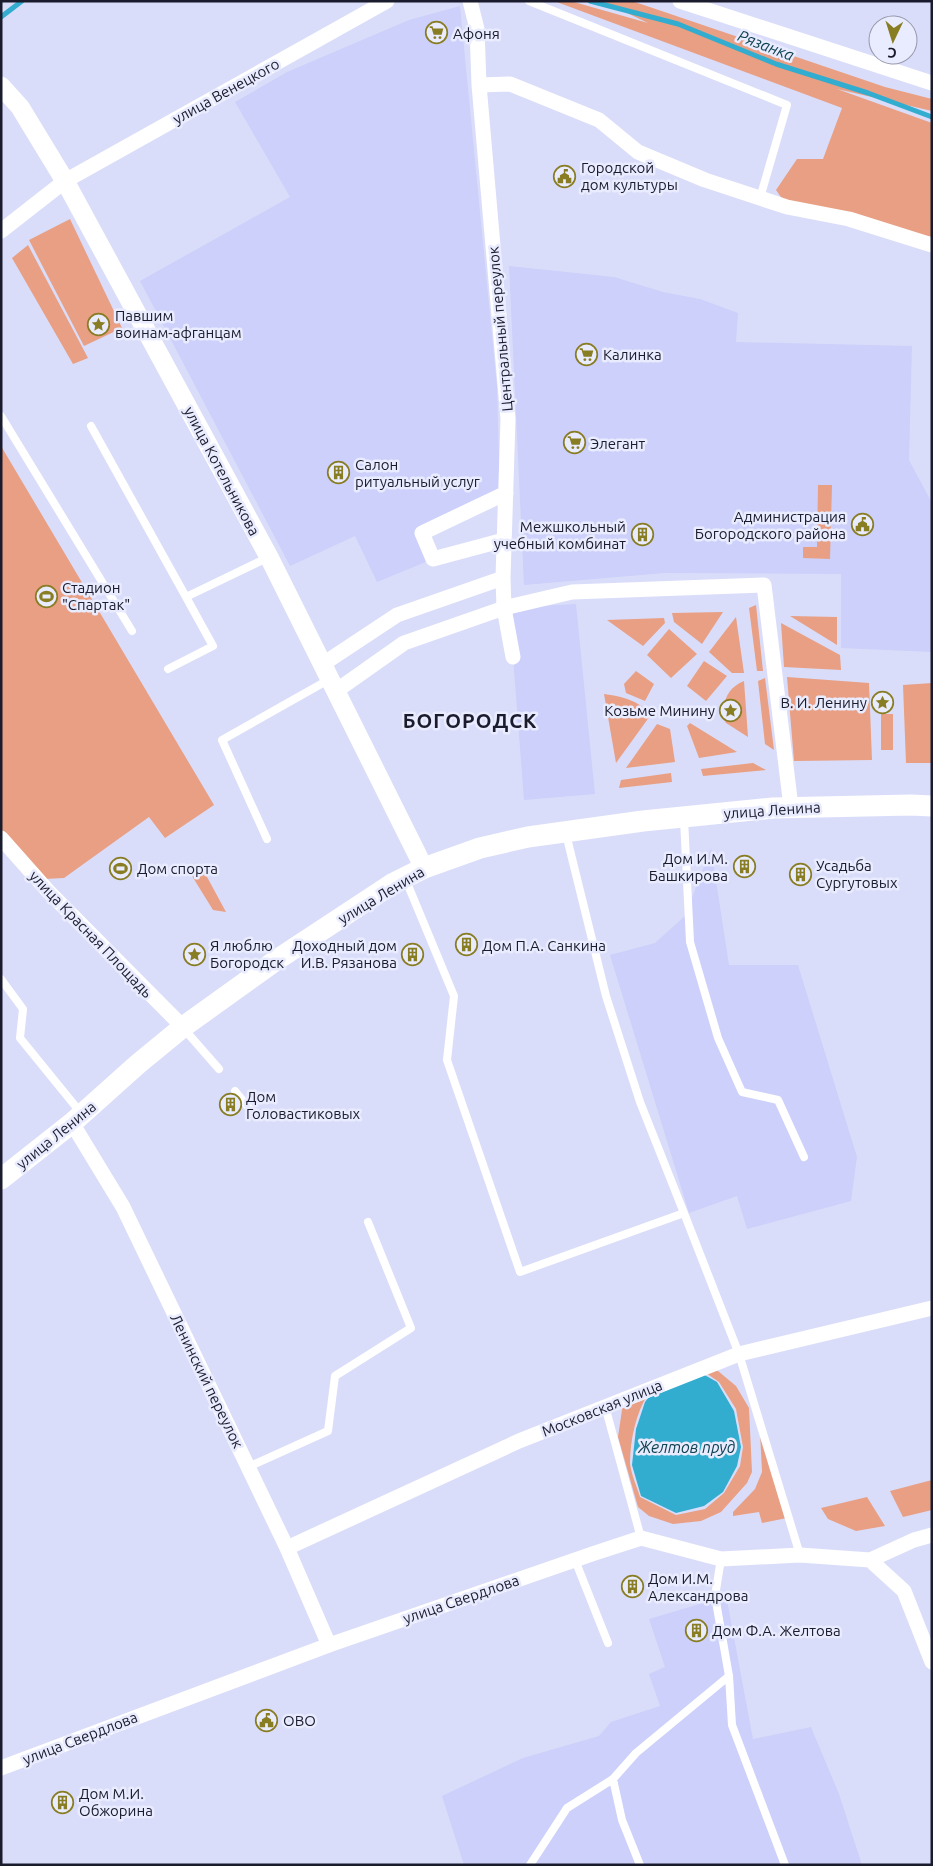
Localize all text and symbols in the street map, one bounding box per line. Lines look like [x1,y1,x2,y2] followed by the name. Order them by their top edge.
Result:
[868,15,918,65] north arrow
[425,21,449,45] supermarket icon: Афоня
[453,25,500,42] place label: Афоня
[735,26,797,64] water label: Рязанка
[887,45,897,61] text: С
[170,55,282,127] street label: улица Венецкого
[581,159,678,193] place label: Городской дом культуры
[553,164,577,188] public building icon: Городской дом культуры
[484,245,516,412] street label: Центральный переулок
[115,307,242,341] place label: Павшим воинам-афганцам
[87,312,111,336] place icon: Павшим воинам-афганцам
[575,342,599,366] supermarket icon: Калинка
[603,346,662,363] place label: Калинка
[181,404,263,538] street label: улица Котельникова
[562,431,586,455] supermarket icon: Элегант
[590,435,646,452] place label: Элегант
[355,456,480,490] place label: Салон ритуальный услуг
[327,461,351,485] building icon: Салон ритуальный услуг
[695,508,846,542] place label: Администрация Богородского района
[850,513,874,537] public building icon: Администрация Богородского района
[494,518,626,552] place label: Межшкольный учебный комбинат
[630,523,654,547] building icon: Межшкольный учебный комбинат
[62,579,130,613] place label: Стадион "Спартак"
[34,584,58,608] sports icon: Стадион "Спартак"
[871,690,895,714] place icon: В. И. Ленину
[780,694,867,711] place label: В. И. Ленину
[719,698,743,722] place icon: Козьме Минину
[604,702,715,719] place label: Козьме Минину
[403,709,537,732] district label: БОГОРОДСК
[723,798,821,822] street label: улица Ленина
[649,850,728,884] place label: Дом И.М. Башкирова
[732,855,756,879] building icon: Дом И.М. Башкирова
[109,856,133,880] sports icon: Дом спорта
[816,857,898,891] place label: Усадьба Сургутовых
[137,860,218,877] place label: Дом спорта
[788,862,812,886] building icon: Усадьба Сургутовых
[335,863,427,927] street label: улица Ленина
[26,867,156,1001] street label: улица Красная Площадь
[454,933,478,957] building icon: Дом П.А. Санкина
[210,937,284,971] place label: Я люблю Богородск
[292,937,397,971] place label: Доходный дом И.В. Рязанова
[482,937,606,954] place label: Дом П.А. Санкина
[182,942,206,966] place icon: Я люблю Богородск
[401,942,425,966] building icon: Доходный дом И.В. Рязанова
[246,1088,361,1122] place label: Дом Головастиковых
[218,1093,242,1117] building icon: Дом Головастиковых
[13,1098,99,1172] street label: улица Ленина
[167,1311,247,1451] street label: Ленинский переулок
[539,1376,665,1440] street label: Московская улица
[638,1438,735,1456] water label: Желтов пруд
[648,1570,748,1604] place label: Дом И.М. Александрова
[401,1571,521,1627] street label: улица Свердлова
[620,1575,644,1599] building icon: Дом И.М. Александрова
[684,1618,708,1642] building icon: Дом Ф.А. Желтова
[712,1622,841,1639] place label: Дом Ф.А. Желтова
[20,1708,140,1768] street label: улица Свердлова
[255,1708,279,1732] public building icon: ОВО
[283,1712,316,1729] place label: ОВО
[79,1785,153,1819] place label: Дом М.И. Обжорина
[51,1790,75,1814] building icon: Дом М.И. Обжорина

